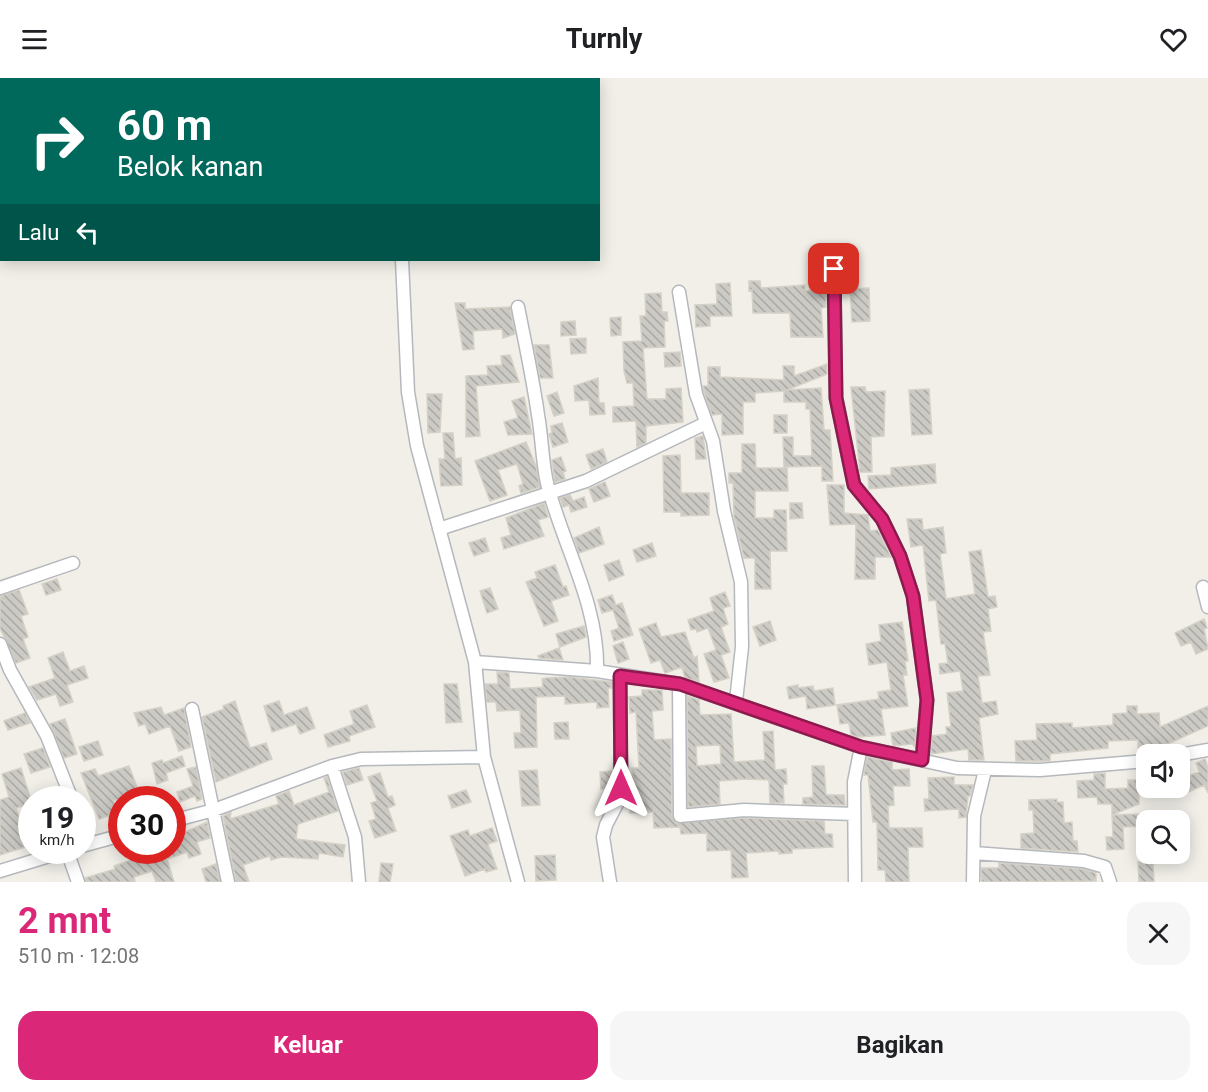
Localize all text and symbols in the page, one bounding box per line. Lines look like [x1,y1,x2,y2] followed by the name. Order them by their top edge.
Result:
[18,23,51,56] icon: menu
[566,23,642,55] text: Turnly
[1157,23,1190,56] icon: heart
[117,101,212,150] text: 60 m
[18,102,96,180] icon: right
[117,151,263,183] text: Belok kanan
[71,216,104,249] icon: left
[18,220,59,245] text: Lalu
[808,243,859,294] pin
[817,252,850,285] icon: arrive
[1136,744,1190,864] map controls
[1136,744,1190,798] button: sound
[589,756,653,820] position arrow
[108,786,186,864] speed limit sign: 30
[40,800,74,835] text: 19
[1136,810,1190,864] button: search
[39,831,75,849] text: km/h
[18,900,111,942] text: 2 mnt
[1127,902,1190,965] button: close
[18,944,139,968] text: 510 m · 12:08
[18,1011,598,1080] button: Keluar
[610,1011,1190,1080] button: Bagikan

